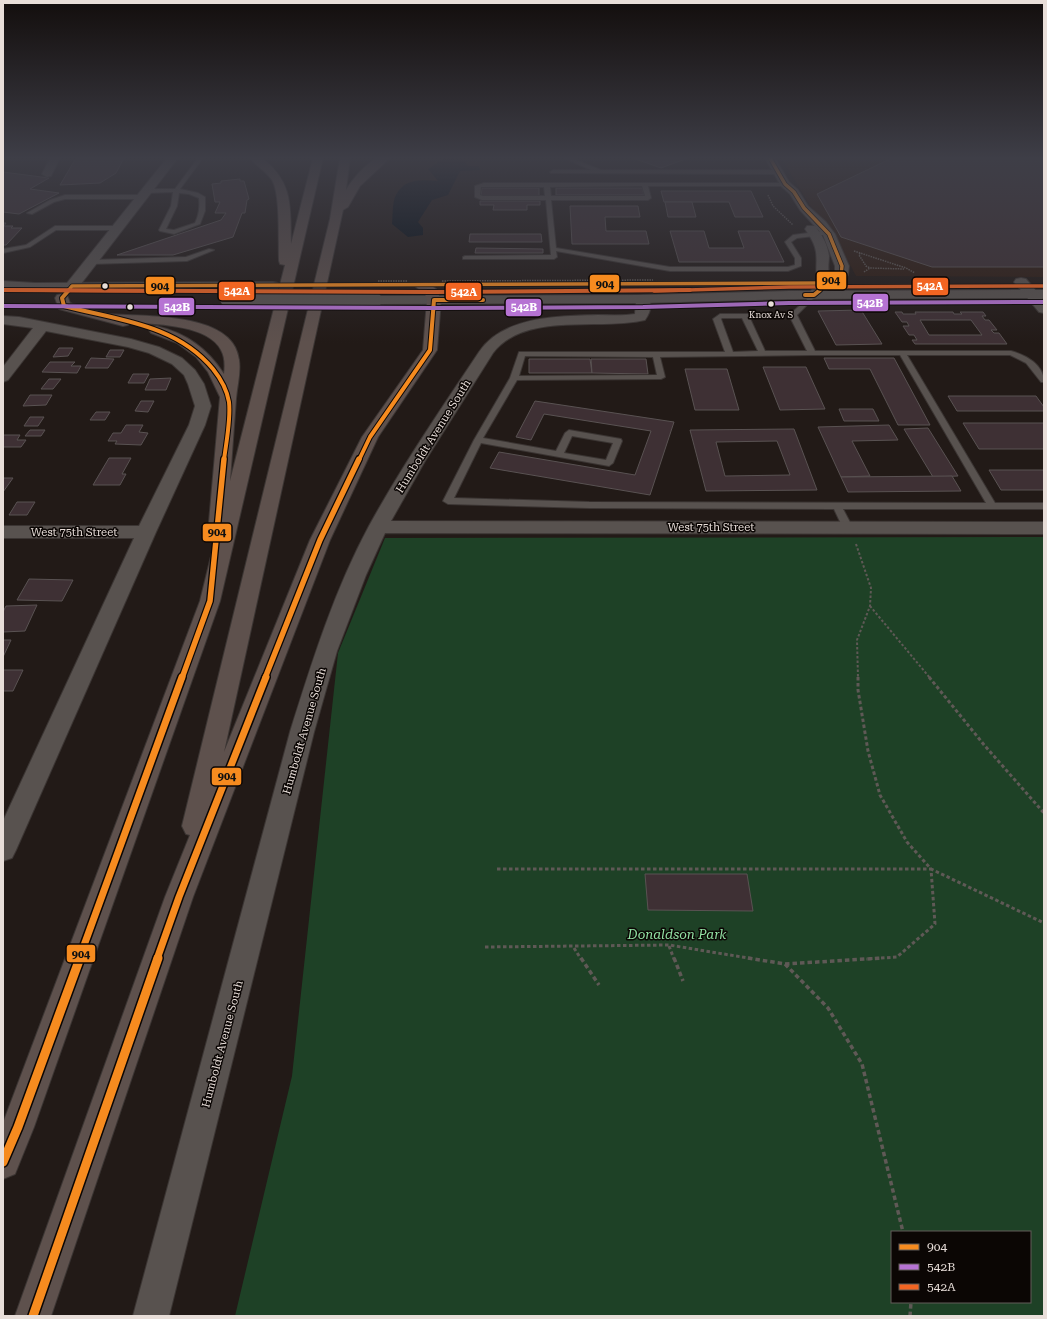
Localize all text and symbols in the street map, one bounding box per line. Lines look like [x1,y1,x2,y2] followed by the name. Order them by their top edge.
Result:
[816,271,847,290] line badge: 904
[589,274,620,293] line badge: 904
[822,274,841,287] text: 904
[145,276,175,295] line badge: 904
[912,277,949,296] line badge: 542A
[596,278,615,291] text: 904
[151,280,170,293] text: 904
[917,280,943,293] text: 542A
[100,281,110,291] unlabelled marker
[218,281,255,301] line badge: 542A
[445,282,482,301] line badge: 542A
[224,285,250,298] text: 542A
[451,286,477,299] text: 542A
[852,293,889,312] line badge: 542B
[158,297,195,316] line badge: 542B
[857,297,883,310] text: 542B
[505,298,542,317] line badge: 542B
[766,299,776,309] marker: Knox Av S
[164,301,190,314] text: 542B
[511,301,537,314] text: 542B
[125,302,135,312] unlabelled marker
[749,310,794,320] place label: Knox Av S
[393,377,474,495] street label: Humboldt Avenue South
[668,521,754,534] street label: West 75th Street
[202,523,232,542] line badge: 904
[31,526,117,539] street label: West 75th Street
[208,526,227,539] text: 904
[280,666,329,796] street label: Humboldt Avenue South
[211,767,242,786] line badge: 904
[218,770,237,783] text: 904
[627,927,727,942] park label: Donaldson Park
[66,944,96,963] line badge: 904
[72,948,91,961] text: 904
[199,979,246,1109] street label: Humboldt Avenue South
[891,1231,1031,1303] legend
[927,1240,947,1254] text: 904
[927,1260,955,1274] text: 542B
[927,1280,956,1294] text: 542A

